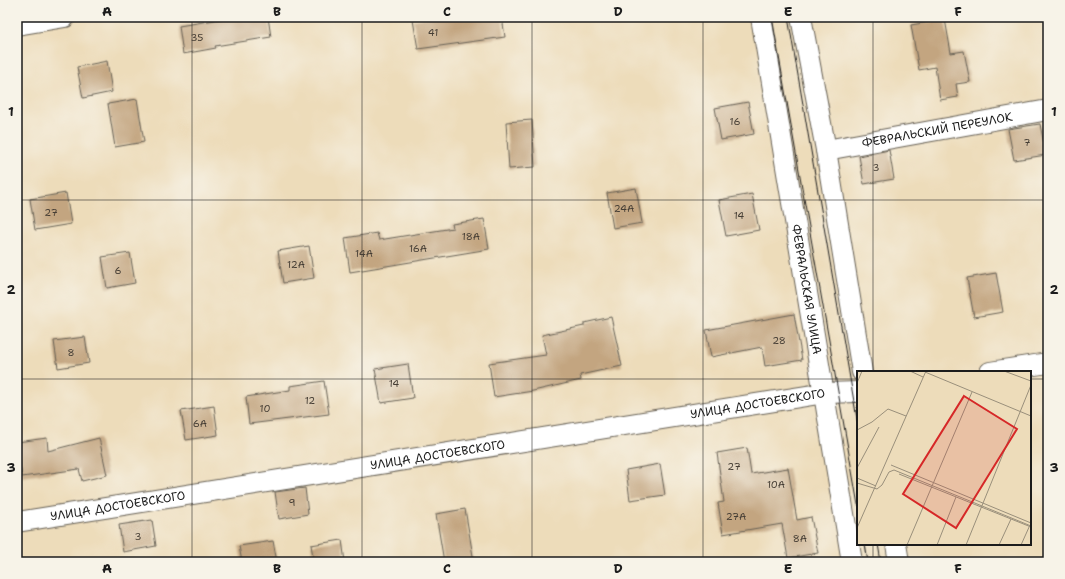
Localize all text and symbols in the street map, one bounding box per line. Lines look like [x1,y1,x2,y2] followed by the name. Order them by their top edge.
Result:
[102,3,112,20] text: A
[273,3,281,20] text: B
[443,3,451,20] text: C
[613,3,623,20] text: D
[784,3,793,20] text: E
[954,3,962,20] text: F
[428,26,438,39] house number: 41
[191,31,203,44] house number: 35
[8,103,14,120] text: 1
[1051,103,1057,120] text: 1
[861,108,1014,151] street label: ФЕВРАЛЬСКИЙ ПЕРЕУЛОК
[730,115,740,128] house number: 16
[1024,136,1031,149] house number: 7
[873,161,880,174] house number: 3
[614,202,634,215] house number: 24А
[44,206,58,219] house number: 27
[734,209,744,222] house number: 14
[788,223,825,356] street label: ФЕВРАЛЬСКАЯ УЛИЦА
[462,230,480,243] house number: 18А
[409,242,427,255] house number: 16А
[355,247,373,260] house number: 14А
[287,258,305,271] house number: 12А
[115,264,122,277] house number: 6
[6,281,16,298] text: 2
[1049,281,1059,298] text: 2
[772,334,786,347] house number: 28
[68,346,75,359] house number: 8
[857,371,1031,545] inset map
[389,377,399,390] house number: 14
[689,385,826,422] street label: УЛИЦА ДОСТОЕВСКОГО
[305,394,315,407] house number: 12
[260,402,270,415] house number: 10
[193,417,207,430] house number: 6А
[369,436,506,473] street label: УЛИЦА ДОСТОЕВСКОГО
[6,459,16,476] text: 3
[1049,459,1059,476] text: 3
[727,460,741,473] house number: 27
[767,478,785,491] house number: 10А
[49,487,186,525] street label: УЛИЦА ДОСТОЕВСКОГО
[289,496,296,509] house number: 9
[726,510,746,523] house number: 27А
[135,530,142,543] house number: 3
[793,532,807,545] house number: 8А
[102,560,112,577] text: A
[273,560,281,577] text: B
[443,560,451,577] text: C
[613,560,623,577] text: D
[784,560,793,577] text: E
[954,560,962,577] text: F

